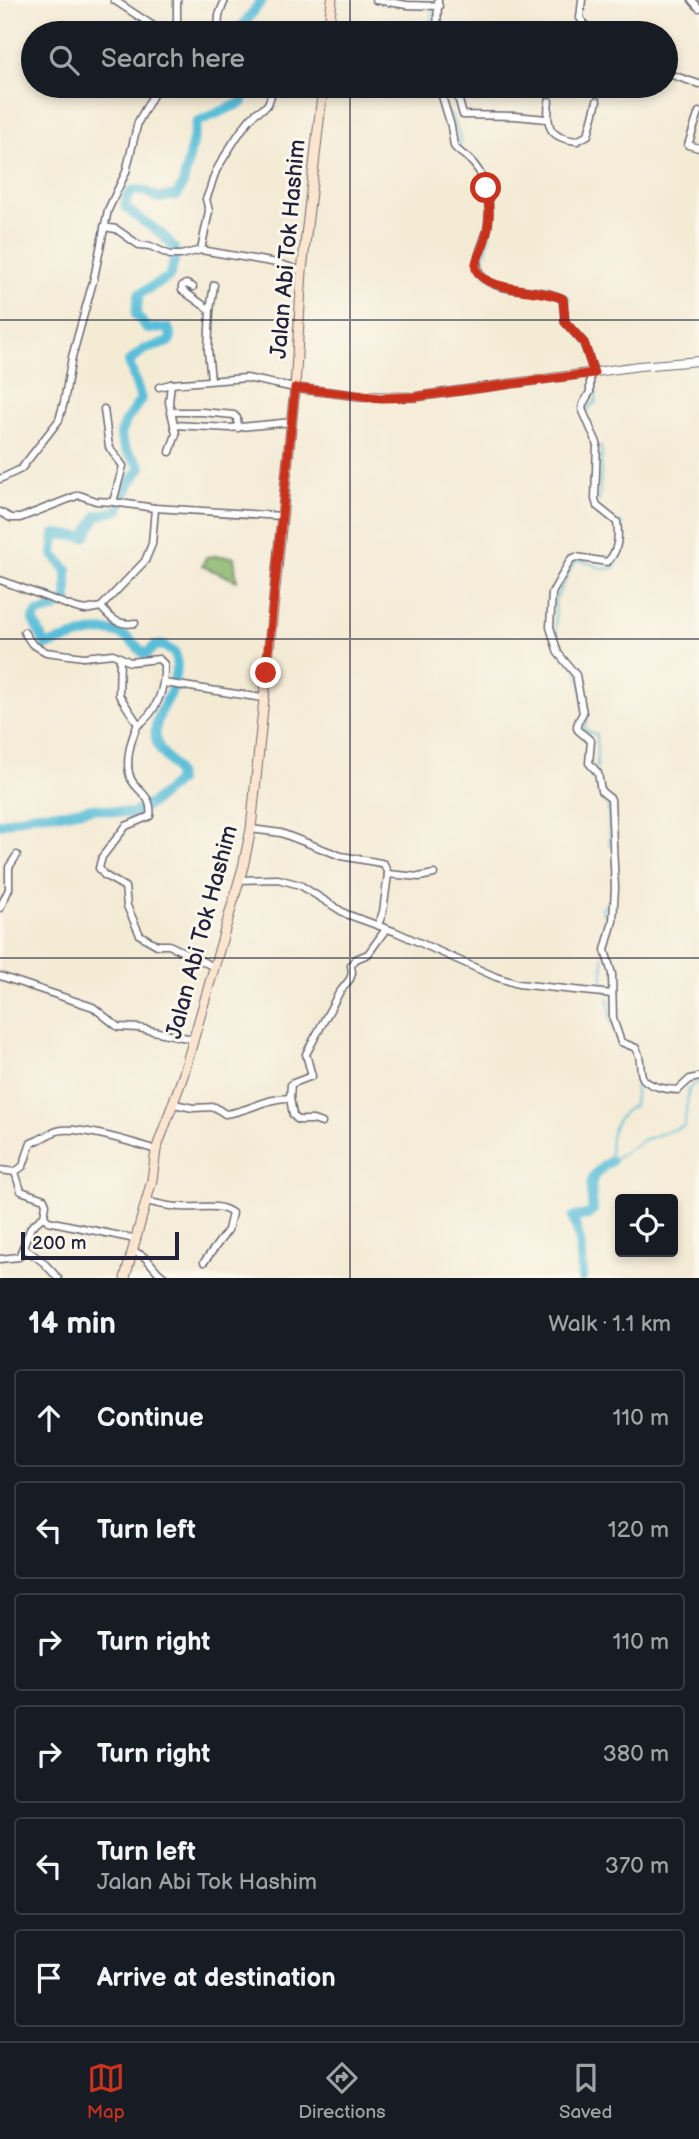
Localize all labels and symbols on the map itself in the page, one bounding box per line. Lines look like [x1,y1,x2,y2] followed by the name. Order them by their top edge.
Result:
[264,138,312,360] street label: Jalan Abi Tok Hashim
[470,172,501,203] route start
[250,657,281,688] route end
[160,822,244,1042] street label: Jalan Abi Tok Hashim
[21,1229,178,1261] scale bar

